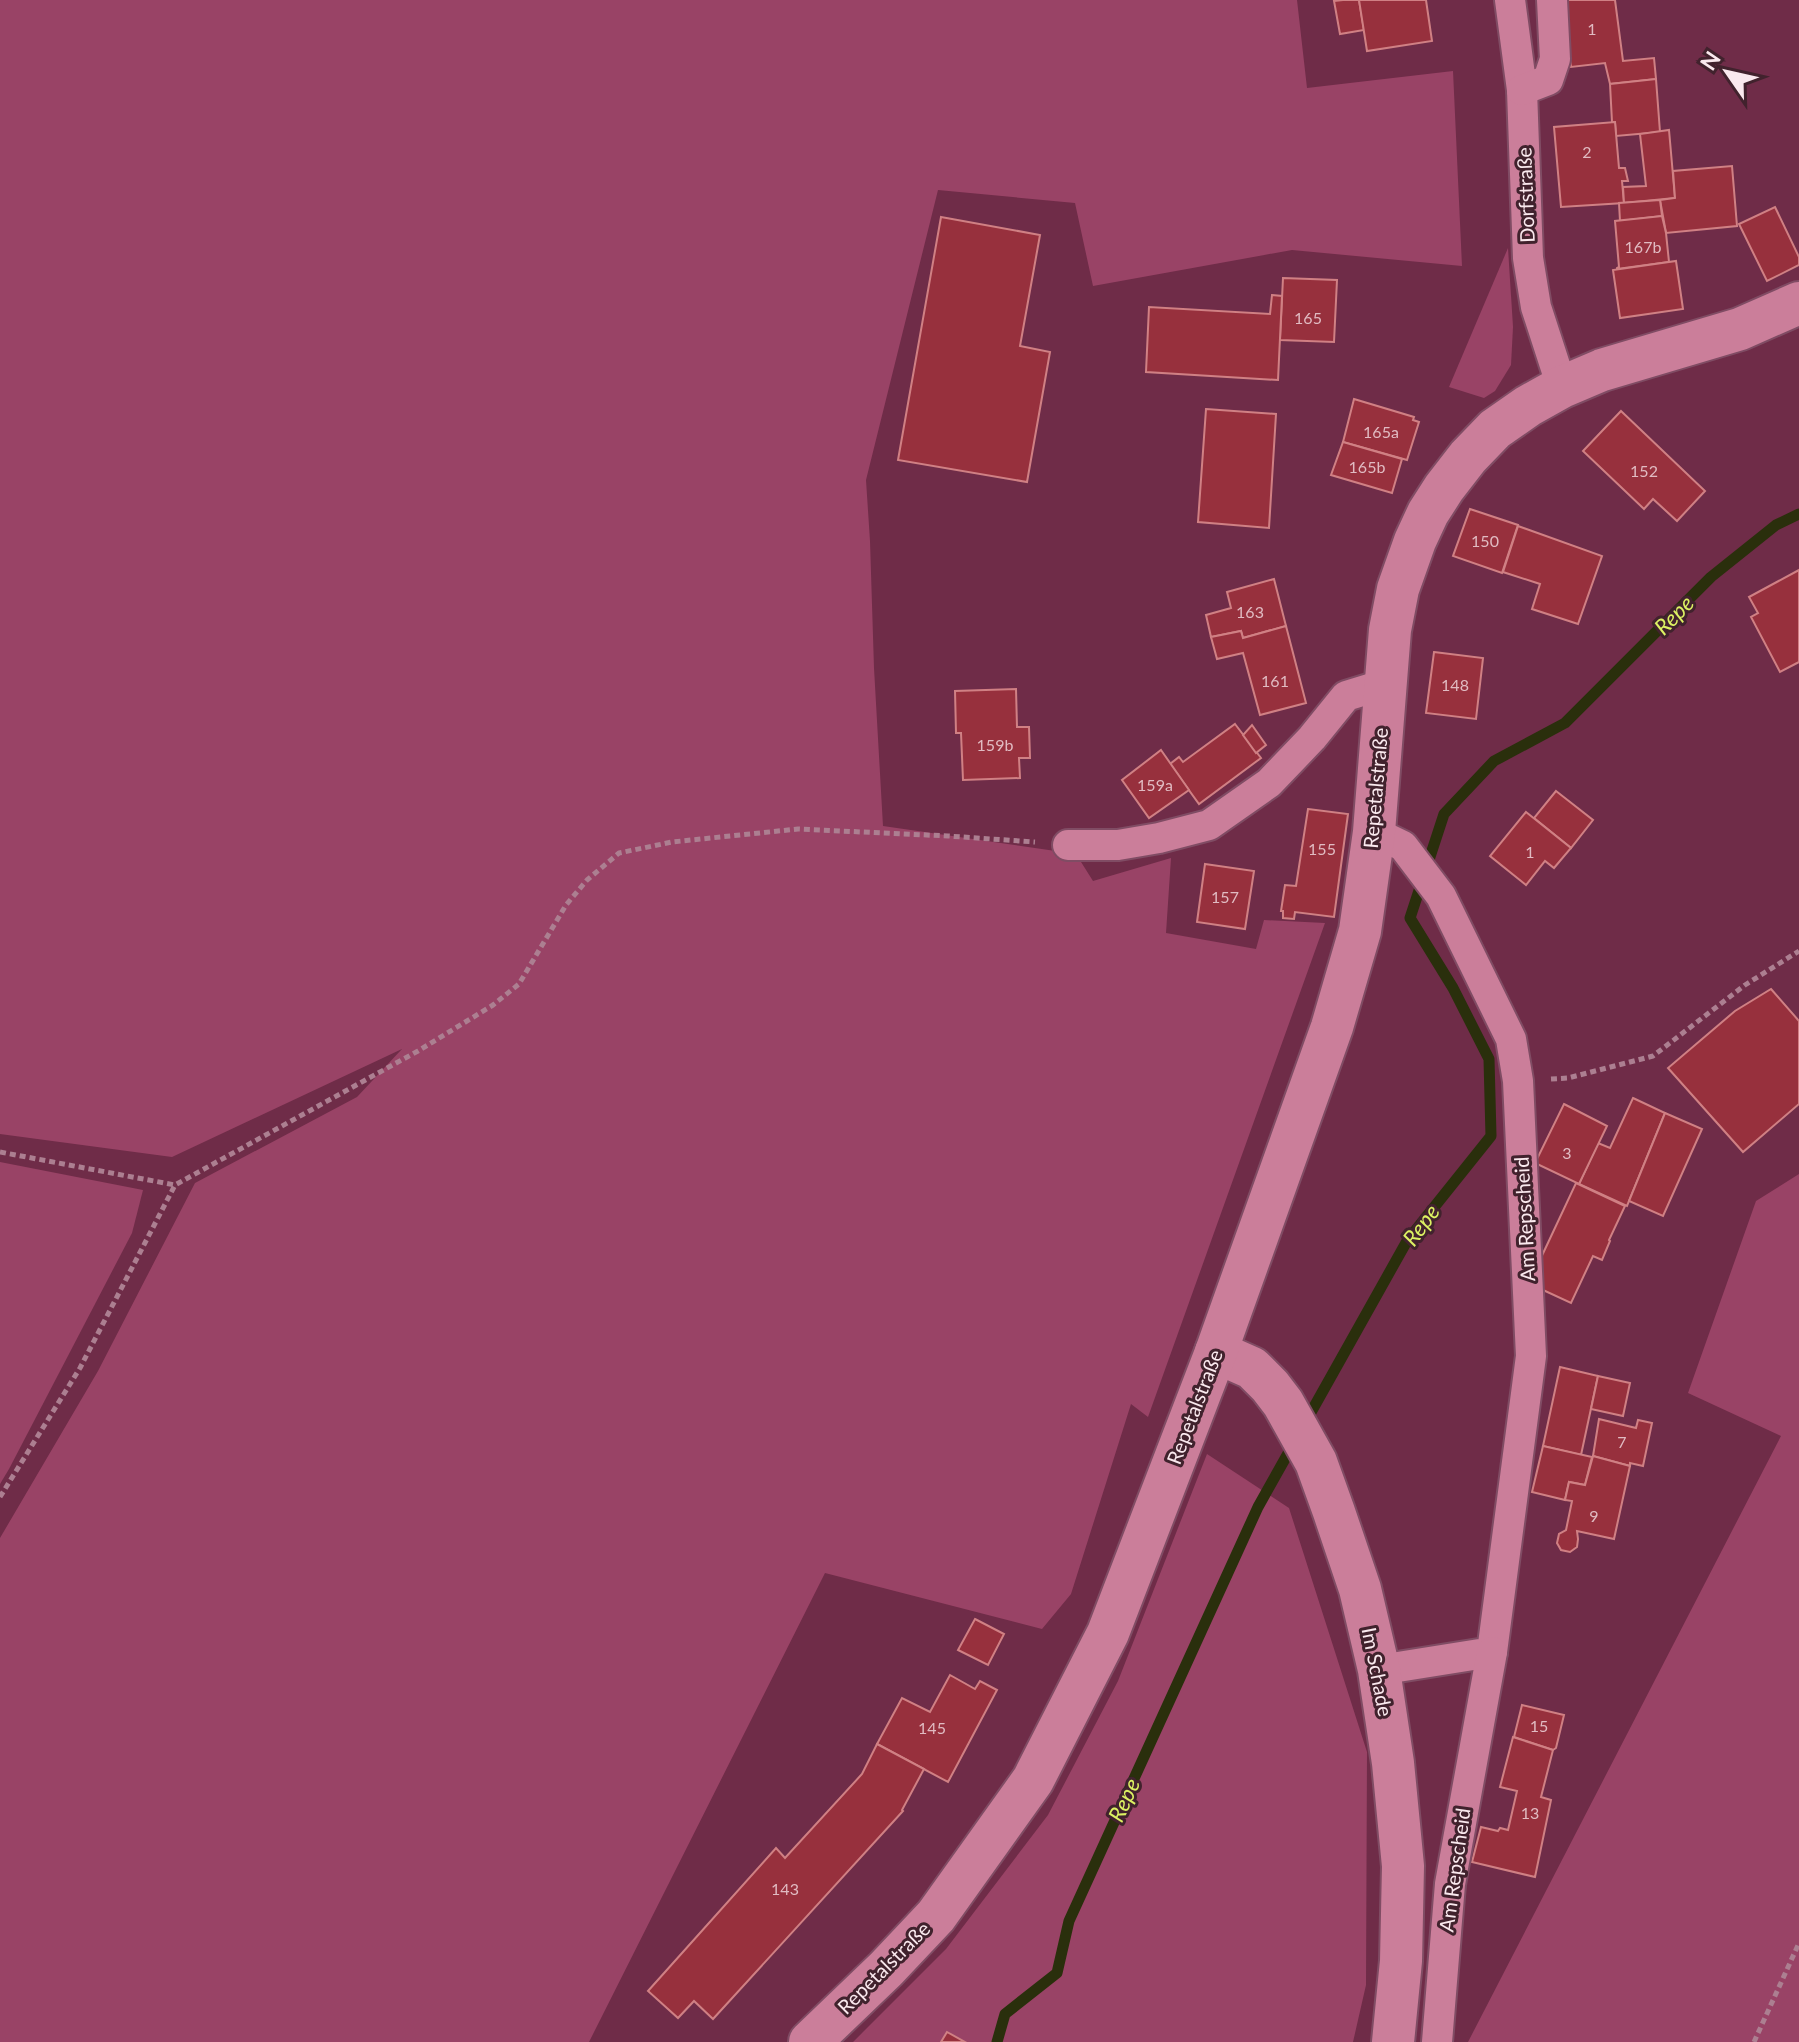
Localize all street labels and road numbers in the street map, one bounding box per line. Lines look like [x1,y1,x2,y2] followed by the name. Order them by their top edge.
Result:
[1511,147,1539,243] street label: Dorfstraße
[1358,727,1392,849] street label: Repetalstraße
[1509,1156,1539,1282] street label: Am Repscheid
[1161,1346,1227,1467] street label: Repetalstraße
[1358,1625,1398,1718] street label: Im Schade
[1433,1806,1475,1933] street label: Am Repscheid
[832,1916,935,2019] street label: Repetalstraße

